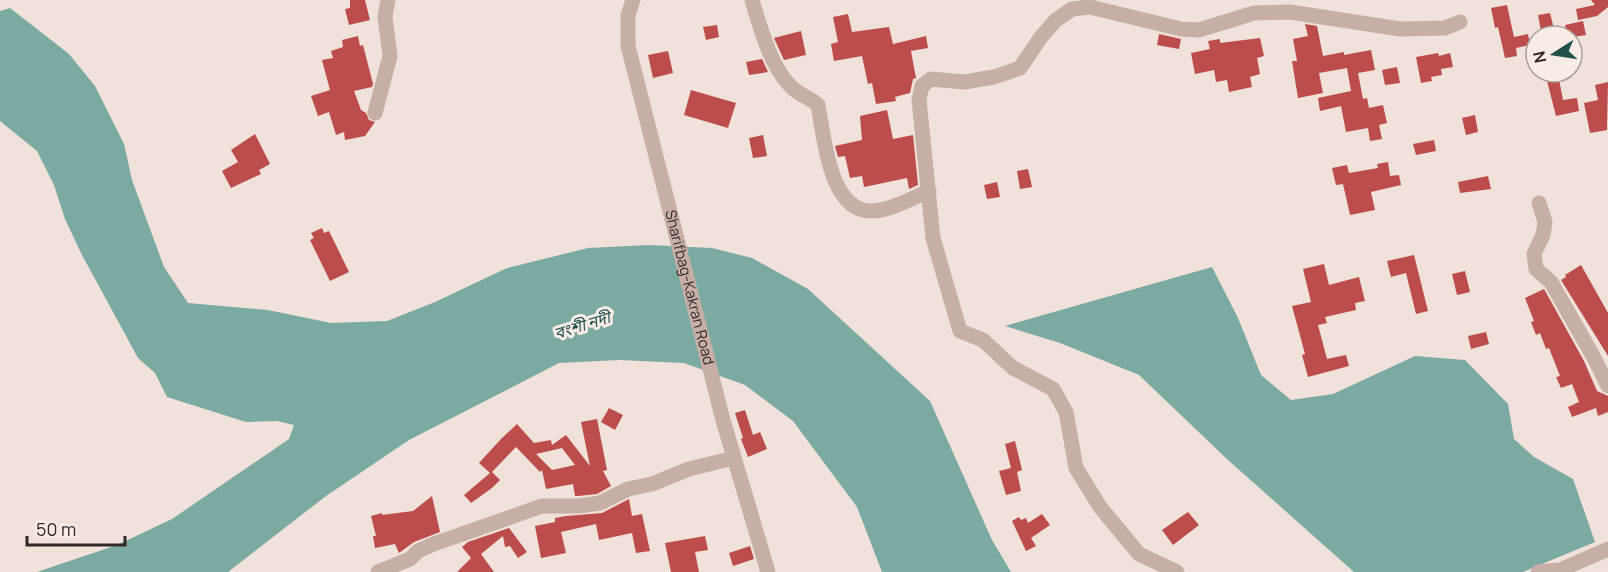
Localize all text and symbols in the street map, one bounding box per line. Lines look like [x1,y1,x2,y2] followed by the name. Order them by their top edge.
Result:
[1524,24,1584,84] north arrow
[1527,49,1551,65] text: N
[660,208,720,367] street label: Sharifbag-Kakran Road
[551,305,615,344] water label: বংশী নদী
[27,509,124,547] scale bar
[36,517,76,541] text: 50 m

